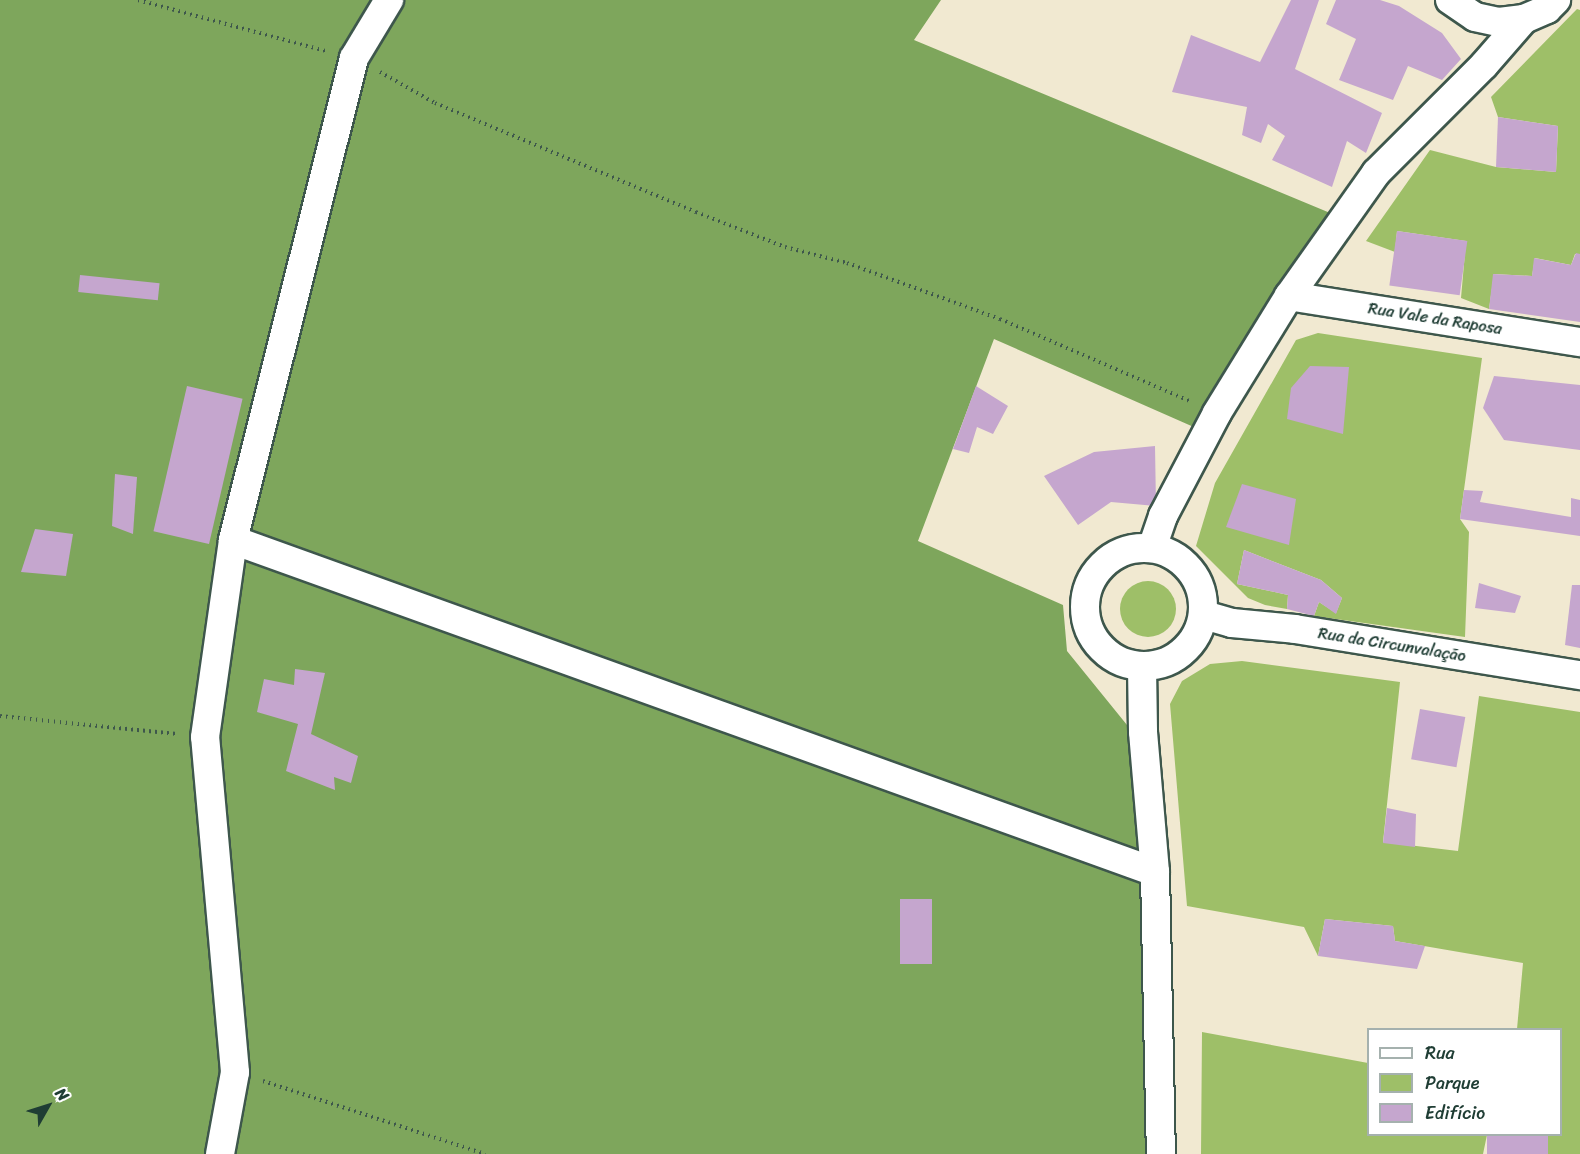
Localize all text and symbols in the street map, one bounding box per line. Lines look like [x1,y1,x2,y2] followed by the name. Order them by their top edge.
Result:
[1367,299,1503,339] street label: Rua Vale da Raposa
[1317,624,1467,666] street label: Rua da Circunvalação
[1367,1028,1562,1136] legend
[1425,1037,1455,1069] text: Rua
[1425,1067,1479,1099] text: Parque
[18,1076,78,1136] north arrow
[48,1081,77,1108] text: N
[1425,1097,1485,1129] text: Edifício

